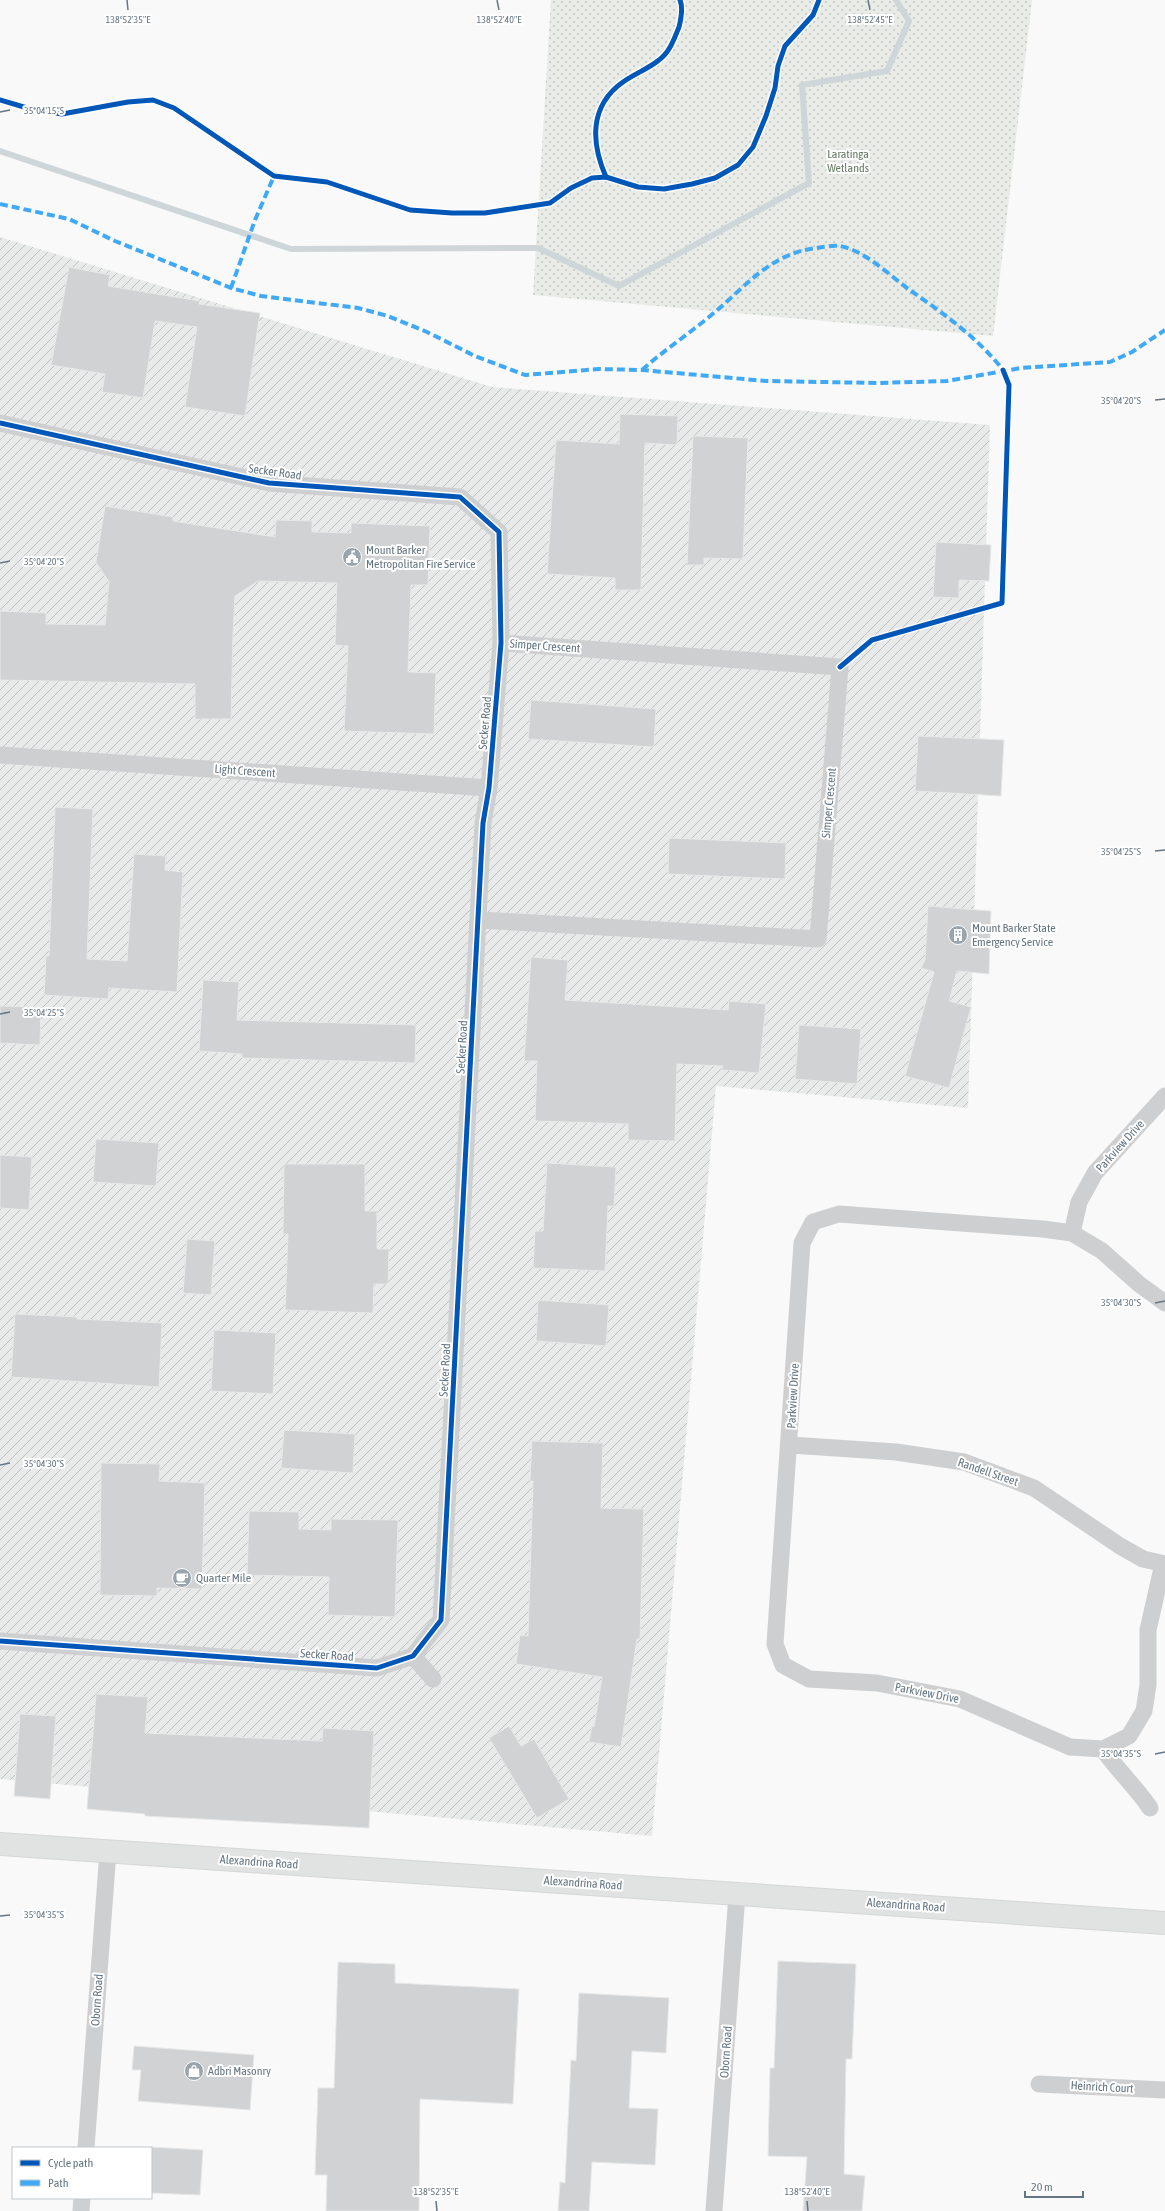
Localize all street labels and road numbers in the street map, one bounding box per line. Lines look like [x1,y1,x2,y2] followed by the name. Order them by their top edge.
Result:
[248,461,302,483] street label: Secker Road
[509,637,581,655] street label: Simper Crescent
[476,696,494,750] street label: Secker Road
[214,762,277,780] street label: Light Crescent
[819,767,839,839] street label: Simper Crescent
[454,1020,470,1074] street label: Secker Road
[1093,1117,1147,1175] street label: Parkview Drive
[437,1343,453,1397] street label: Secker Road
[784,1363,802,1429] street label: Parkview Drive
[956,1455,1021,1489] street label: Randell Street
[300,1646,354,1664] street label: Secker Road
[894,1680,960,1706] street label: Parkview Drive
[219,1852,299,1872] street label: Alexandrina Road
[543,1873,623,1893] street label: Alexandrina Road
[866,1895,946,1915] street label: Alexandrina Road
[88,1973,106,2027] street label: Oborn Road
[717,2025,735,2079] street label: Oborn Road
[1070,2078,1134,2096] street label: Heinrich Court

